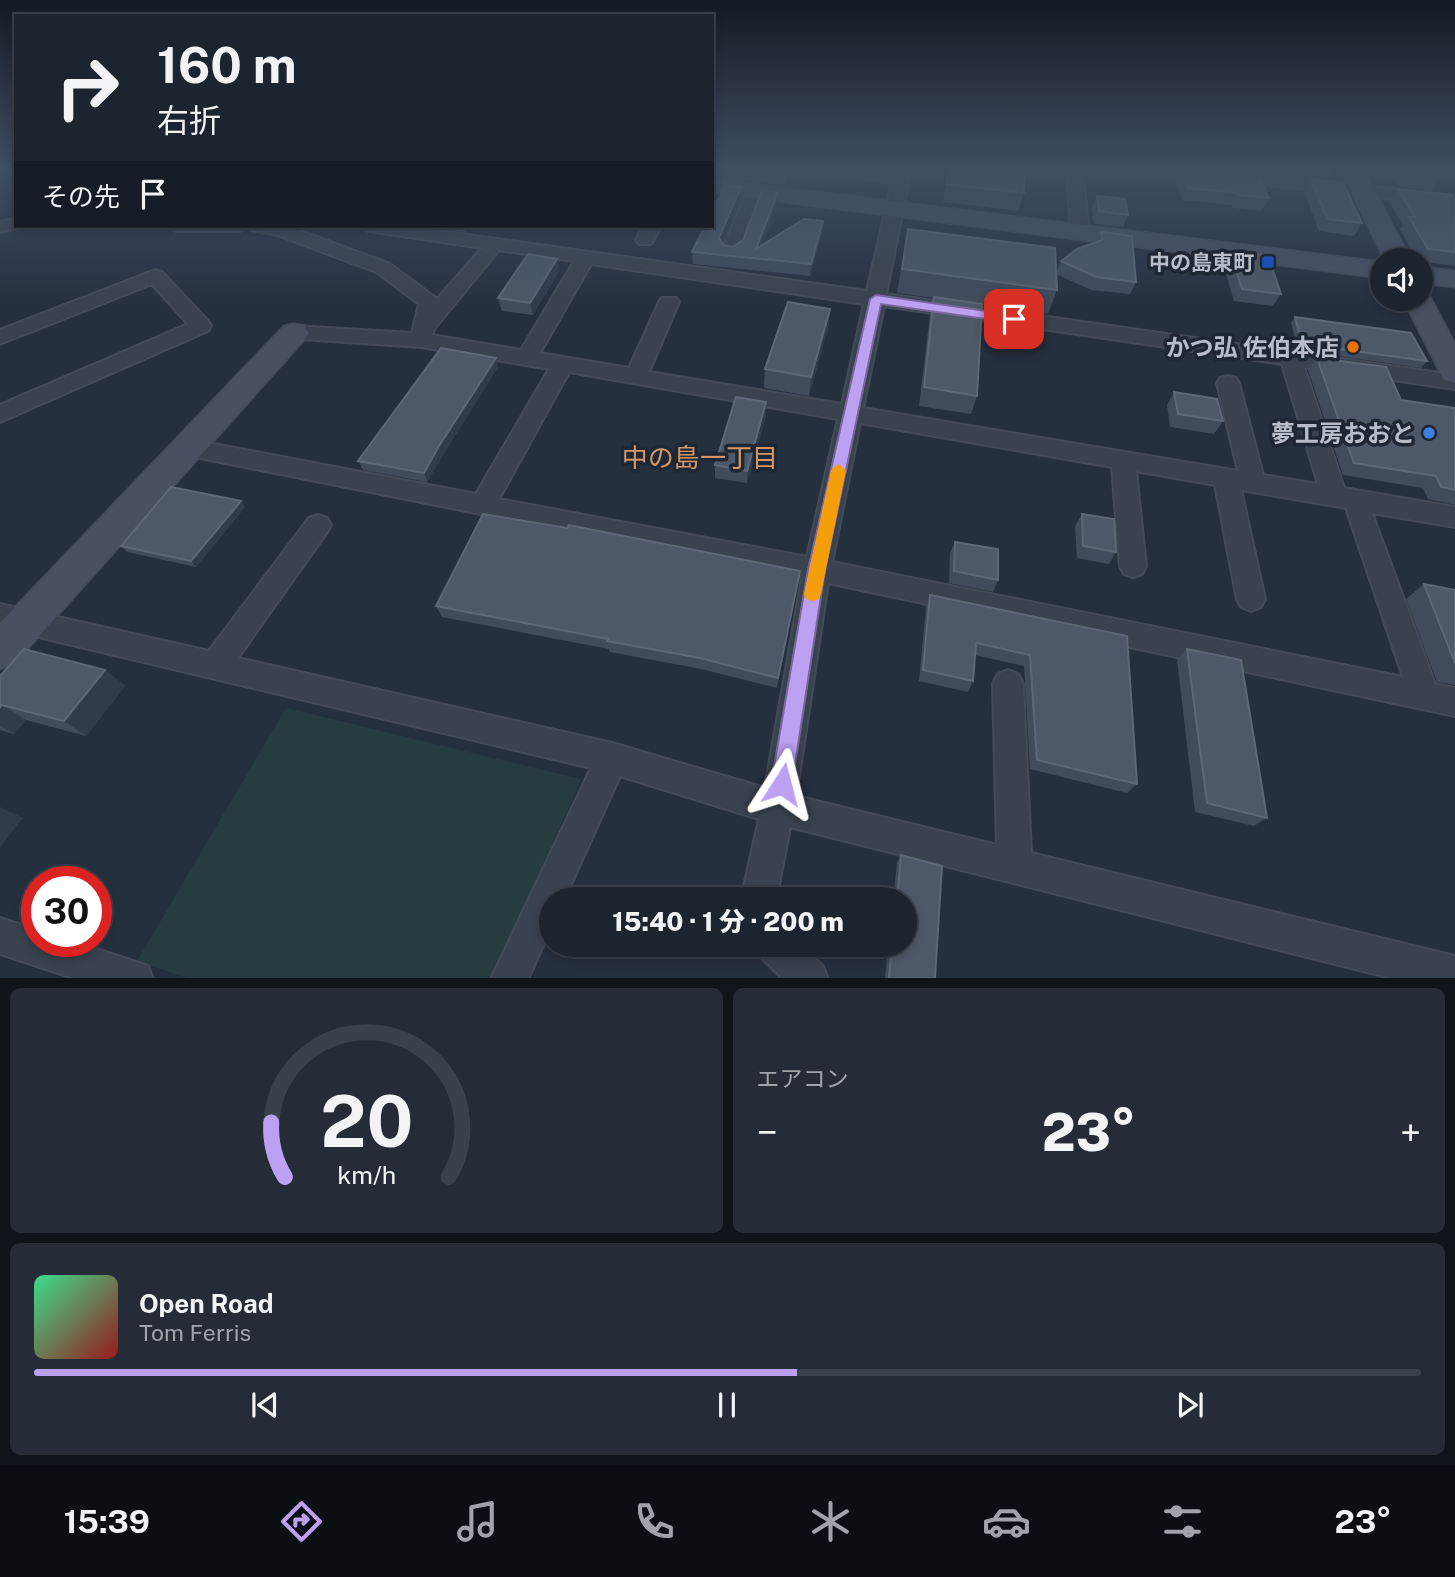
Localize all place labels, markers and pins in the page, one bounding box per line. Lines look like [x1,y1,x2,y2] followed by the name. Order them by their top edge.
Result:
[1149,250,1254,275] place label: 中の島東町
[1260,254,1276,270] marker: 中の島東町
[984,289,1044,349] pin
[1166,333,1339,361] place label: かつ弘 佐伯本店
[1345,339,1361,355] marker: かつ弘 佐伯本店
[1271,419,1415,447] place label: 夢工房おおと
[1421,425,1437,441] marker: 夢工房おおと

